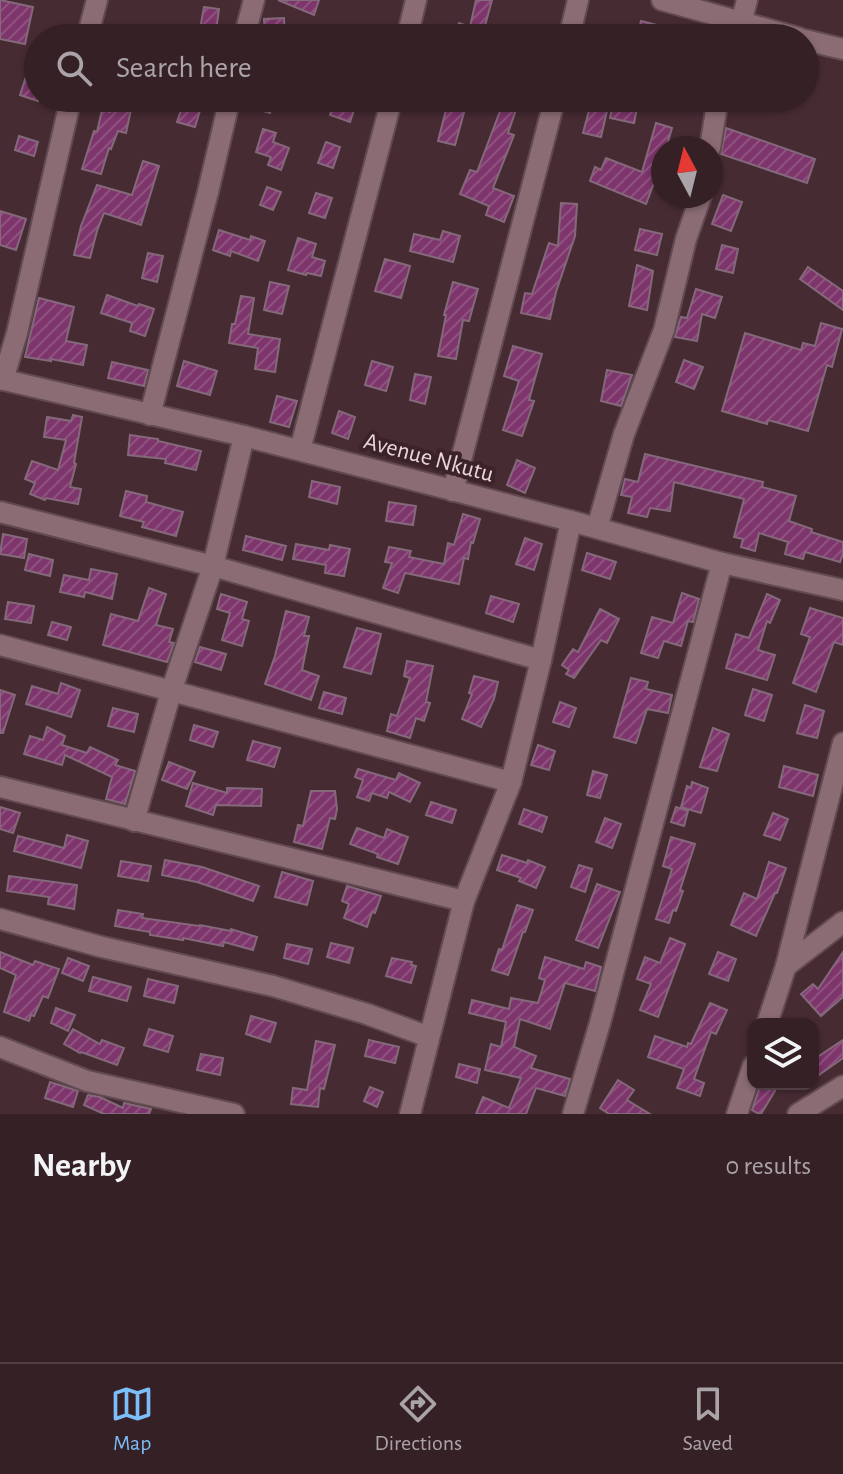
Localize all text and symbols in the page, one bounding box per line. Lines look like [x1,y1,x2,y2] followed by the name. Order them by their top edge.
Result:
[24,24,819,112] search box
[52,46,96,90] icon: search
[116,53,252,83] text: Search here
[651,136,723,208] north arrow
[361,429,496,487] street label: Avenue Nkutu
[747,1018,819,1090] map controls
[747,1018,819,1090] button: layers
[32,1149,131,1183] text: Nearby
[725,1153,811,1179] text: 0 results
[110,1382,154,1456] tab: Map
[374,1382,462,1456] tab: Directions
[682,1382,733,1456] tab: Saved

